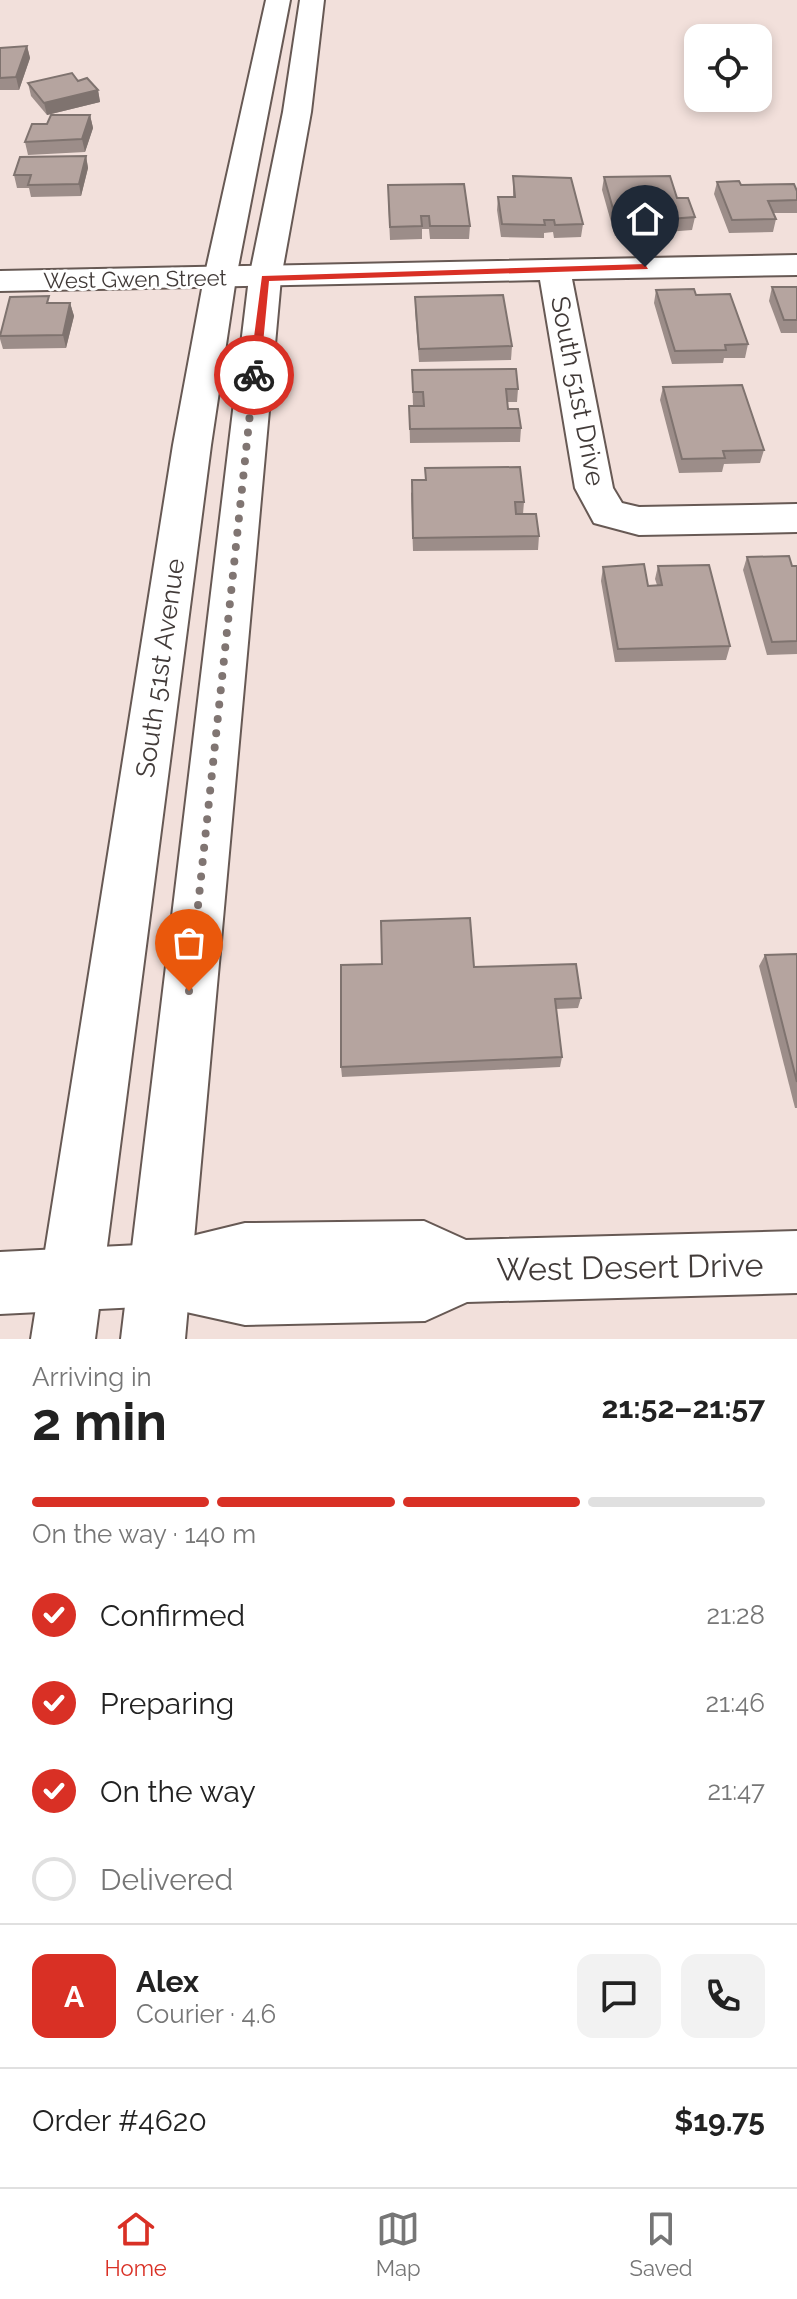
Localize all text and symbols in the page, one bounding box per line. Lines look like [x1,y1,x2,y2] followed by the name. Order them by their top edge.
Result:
[684,24,772,112] map controls
[684,24,772,112] button: locate
[611,185,679,267] pin
[623,197,667,241] icon: home
[43,264,228,294] street label: West Gwen Street
[545,294,611,488] street label: South 51st Drive
[214,335,294,415] courier
[232,353,276,397] icon: bike
[130,557,190,779] street label: South 51st Avenue
[155,909,223,991] pin
[167,921,211,965] icon: bag
[496,1246,764,1288] street label: West Desert Drive
[32,1362,152,1392] text: Arriving in
[602,1390,765,1425] text: 21:52–21:57
[32,1391,167,1452] text: 2 min
[32,1519,256,1549] text: On the way · 140 m
[32,1593,76,1637] icon: check
[100,1598,245,1633] text: Confirmed
[706,1600,765,1630] text: 21:28
[32,1681,76,1725] icon: check
[100,1686,234,1721] text: Preparing
[706,1688,765,1718] text: 21:46
[32,1769,76,1813] icon: check
[100,1774,256,1809] text: On the way
[707,1776,765,1806] text: 21:47
[100,1862,233,1897] text: Delivered
[577,1954,661,2038] button: chat
[681,1954,765,2038] button: phone
[136,1964,199,1999] text: Alex
[64,1979,84,2014] text: A
[136,1999,276,2029] text: Courier · 4.6
[32,2103,207,2138] text: Order #4620
[674,2103,765,2138] text: $19.75
[105,2207,167,2281] tab: Home
[376,2207,421,2281] tab: Map
[630,2207,692,2281] tab: Saved

